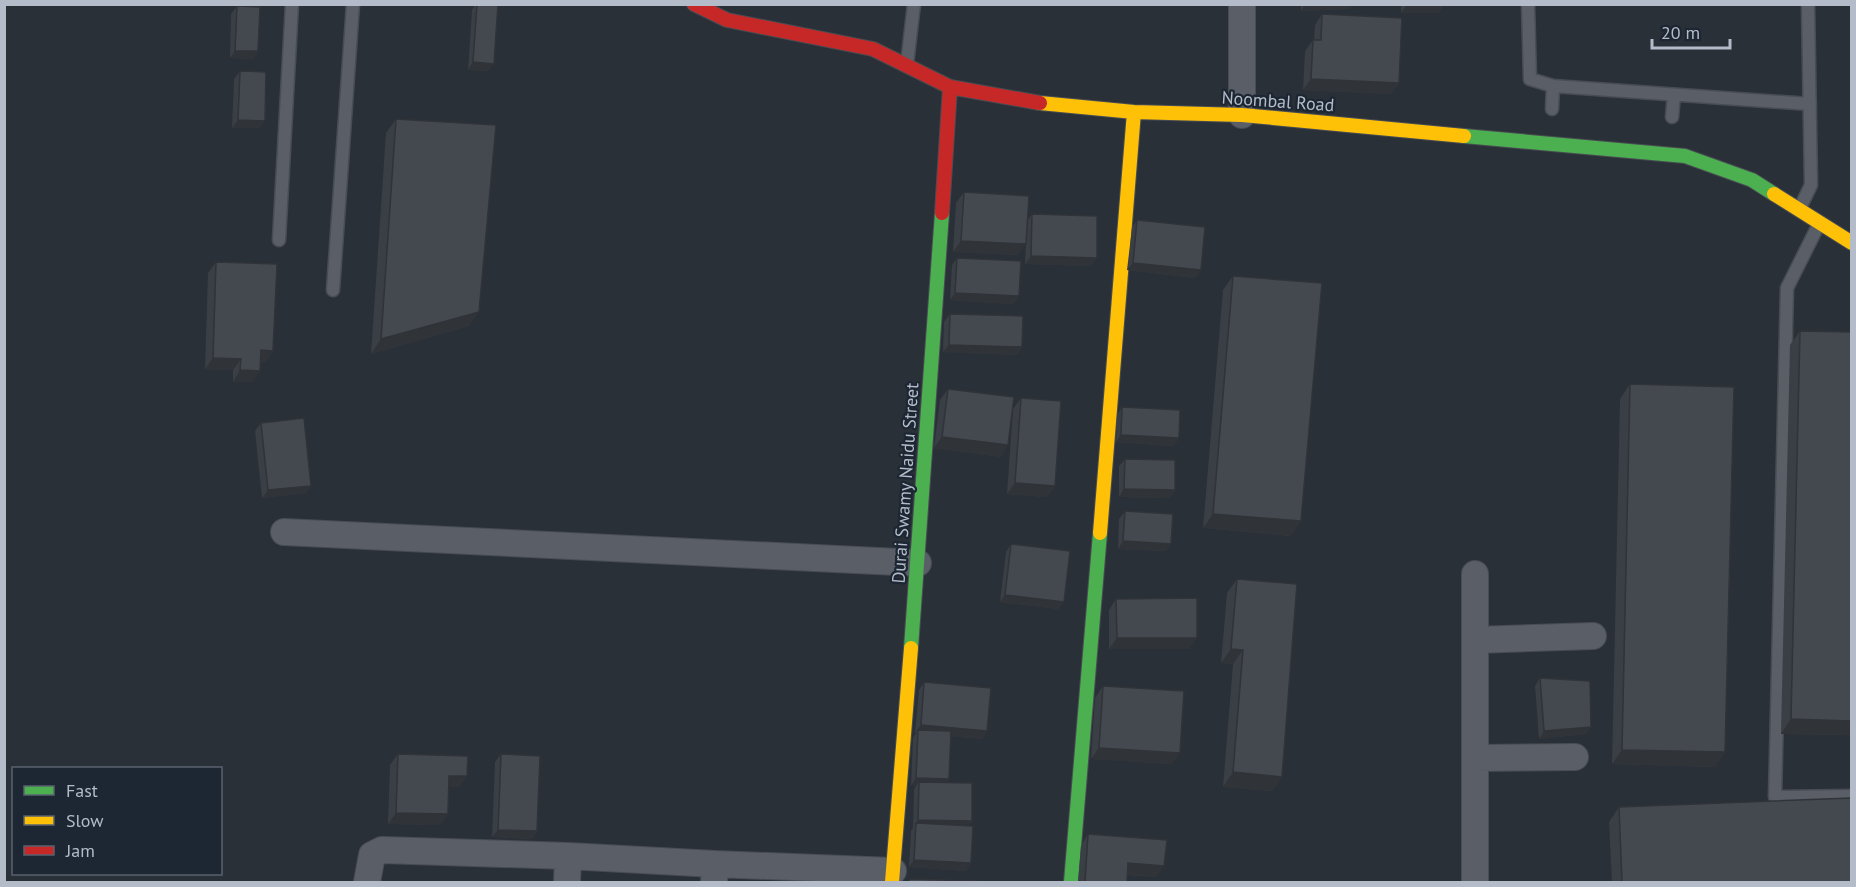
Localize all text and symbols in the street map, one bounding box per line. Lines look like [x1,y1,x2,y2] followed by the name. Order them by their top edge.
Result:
[1652,12,1730,50] scale bar
[1661,21,1700,44] text: 20 m
[1221,86,1335,116] street label: Noombal Road
[887,382,923,584] street label: Durai Swamy Naidu Street
[12,767,222,875] legend
[66,779,98,802] text: Fast
[66,809,104,832] text: Slow
[65,839,95,862] text: Jam

